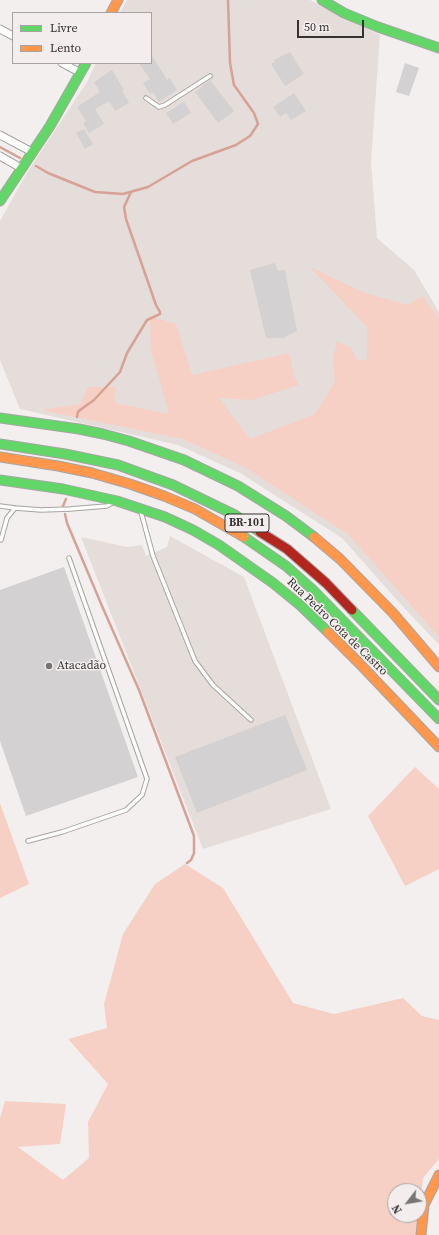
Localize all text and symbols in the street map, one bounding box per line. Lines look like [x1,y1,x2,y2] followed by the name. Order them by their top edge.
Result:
[12,12,152,64] legend
[299,12,366,38] scale bar
[304,19,330,35] text: 50 m
[50,20,78,36] text: Livre
[50,40,81,56] text: Lento
[225,514,269,532] road number: BR-101
[284,575,390,679] street label: Rua Pedro Cota de Castro
[57,659,106,673] place label: Atacadão
[44,661,54,671] marker: Atacadão
[387,1183,427,1223] north arrow
[389,1202,406,1216] text: N

